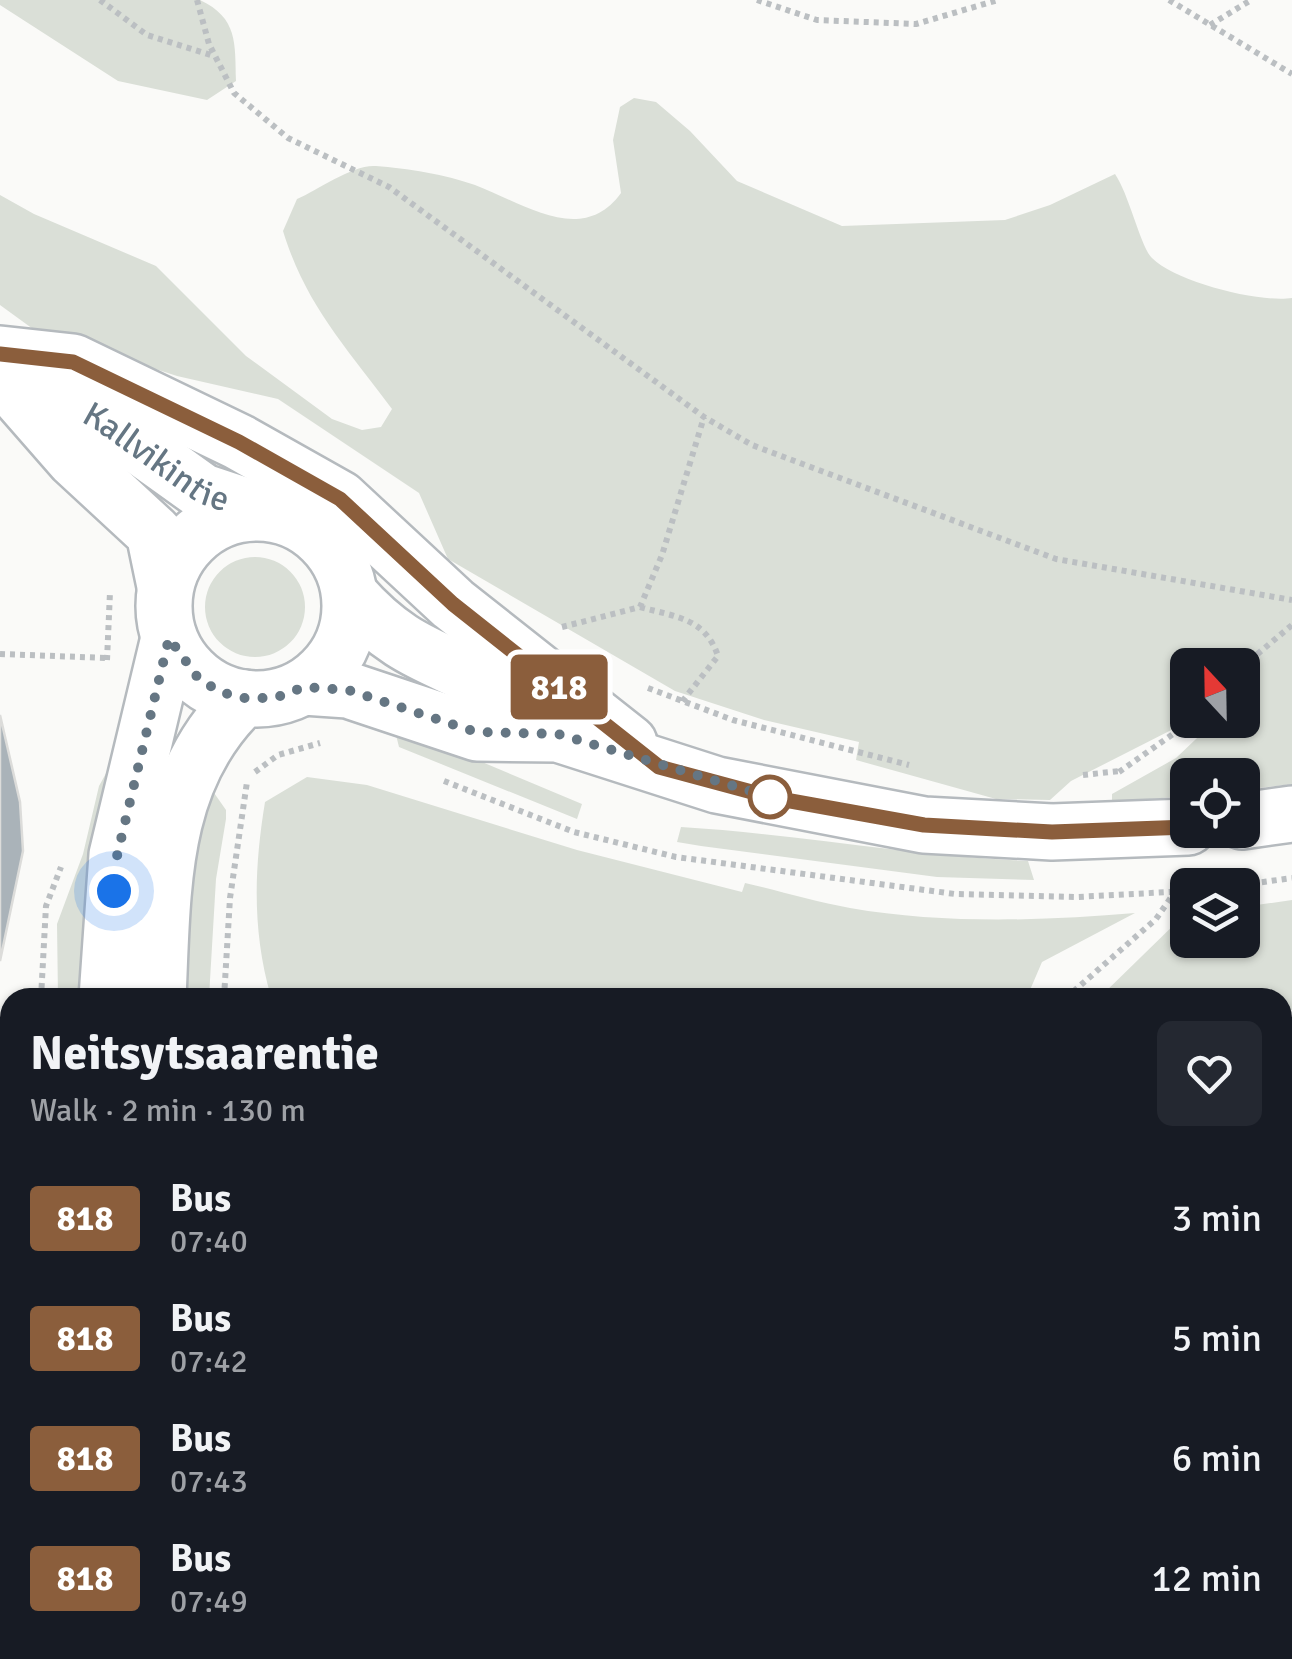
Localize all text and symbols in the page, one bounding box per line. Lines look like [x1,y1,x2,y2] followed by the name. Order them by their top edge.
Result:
[76,392,235,521] street label: Kallvikintie
[1170,648,1260,738] north arrow
[1170,648,1260,958] map controls
[502,654,616,720] line badge: 818
[531,666,587,709] text: 818
[1170,758,1260,848] button: locate
[749,776,791,818] unlabelled marker
[89,866,139,916] your location
[1170,868,1260,958] button: layers
[1157,1021,1262,1126] button: heart
[30,1024,379,1083] text: Neitsytsaarentie
[30,1091,306,1130] text: Walk · 2 min · 130 m
[170,1175,231,1222] text: Bus
[1172,1195,1262,1242] text: 3 min
[57,1197,113,1240] text: 818
[170,1222,248,1261] text: 07:40
[170,1295,231,1342] text: Bus
[1172,1315,1262,1362] text: 5 min
[57,1317,113,1360] text: 818
[170,1342,248,1381] text: 07:42
[170,1415,231,1462] text: Bus
[1172,1435,1262,1482] text: 6 min
[57,1437,113,1480] text: 818
[170,1462,248,1501] text: 07:43
[170,1535,231,1582] text: Bus
[1151,1555,1262,1602] text: 12 min
[57,1557,113,1600] text: 818
[170,1582,248,1621] text: 07:49

